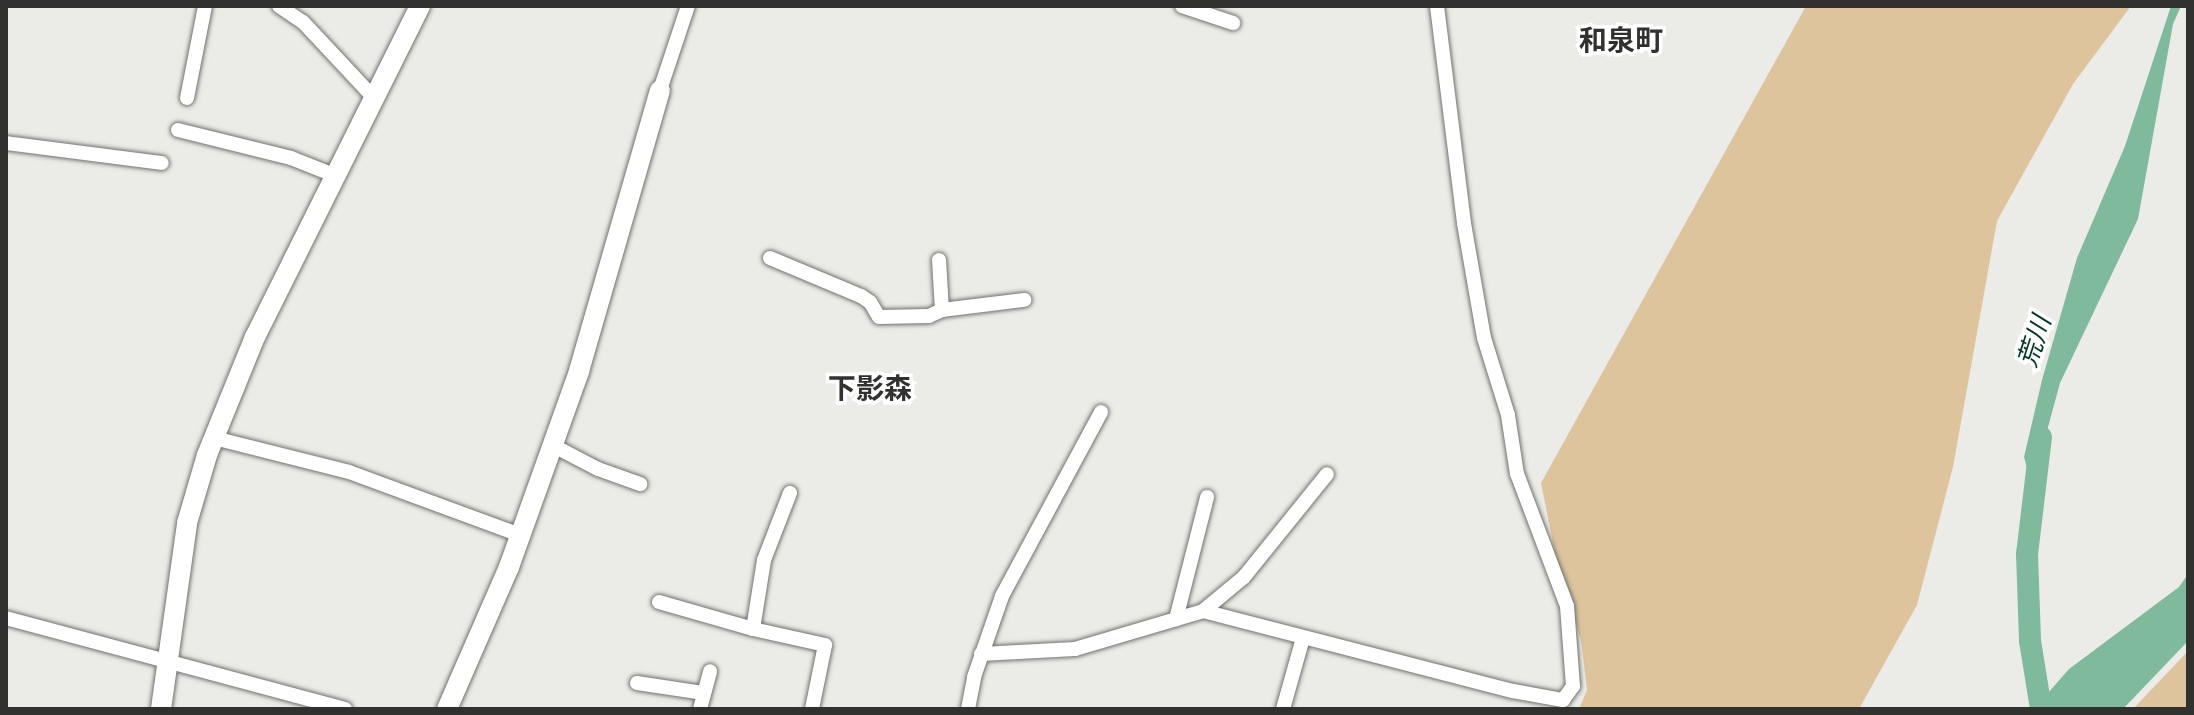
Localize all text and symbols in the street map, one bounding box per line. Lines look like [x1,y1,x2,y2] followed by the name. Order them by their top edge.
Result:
[1579,25,1663,59] district label: 和泉町
[2013,312,2059,372] water label: 荒川
[828,373,912,407] district label: 下影森

